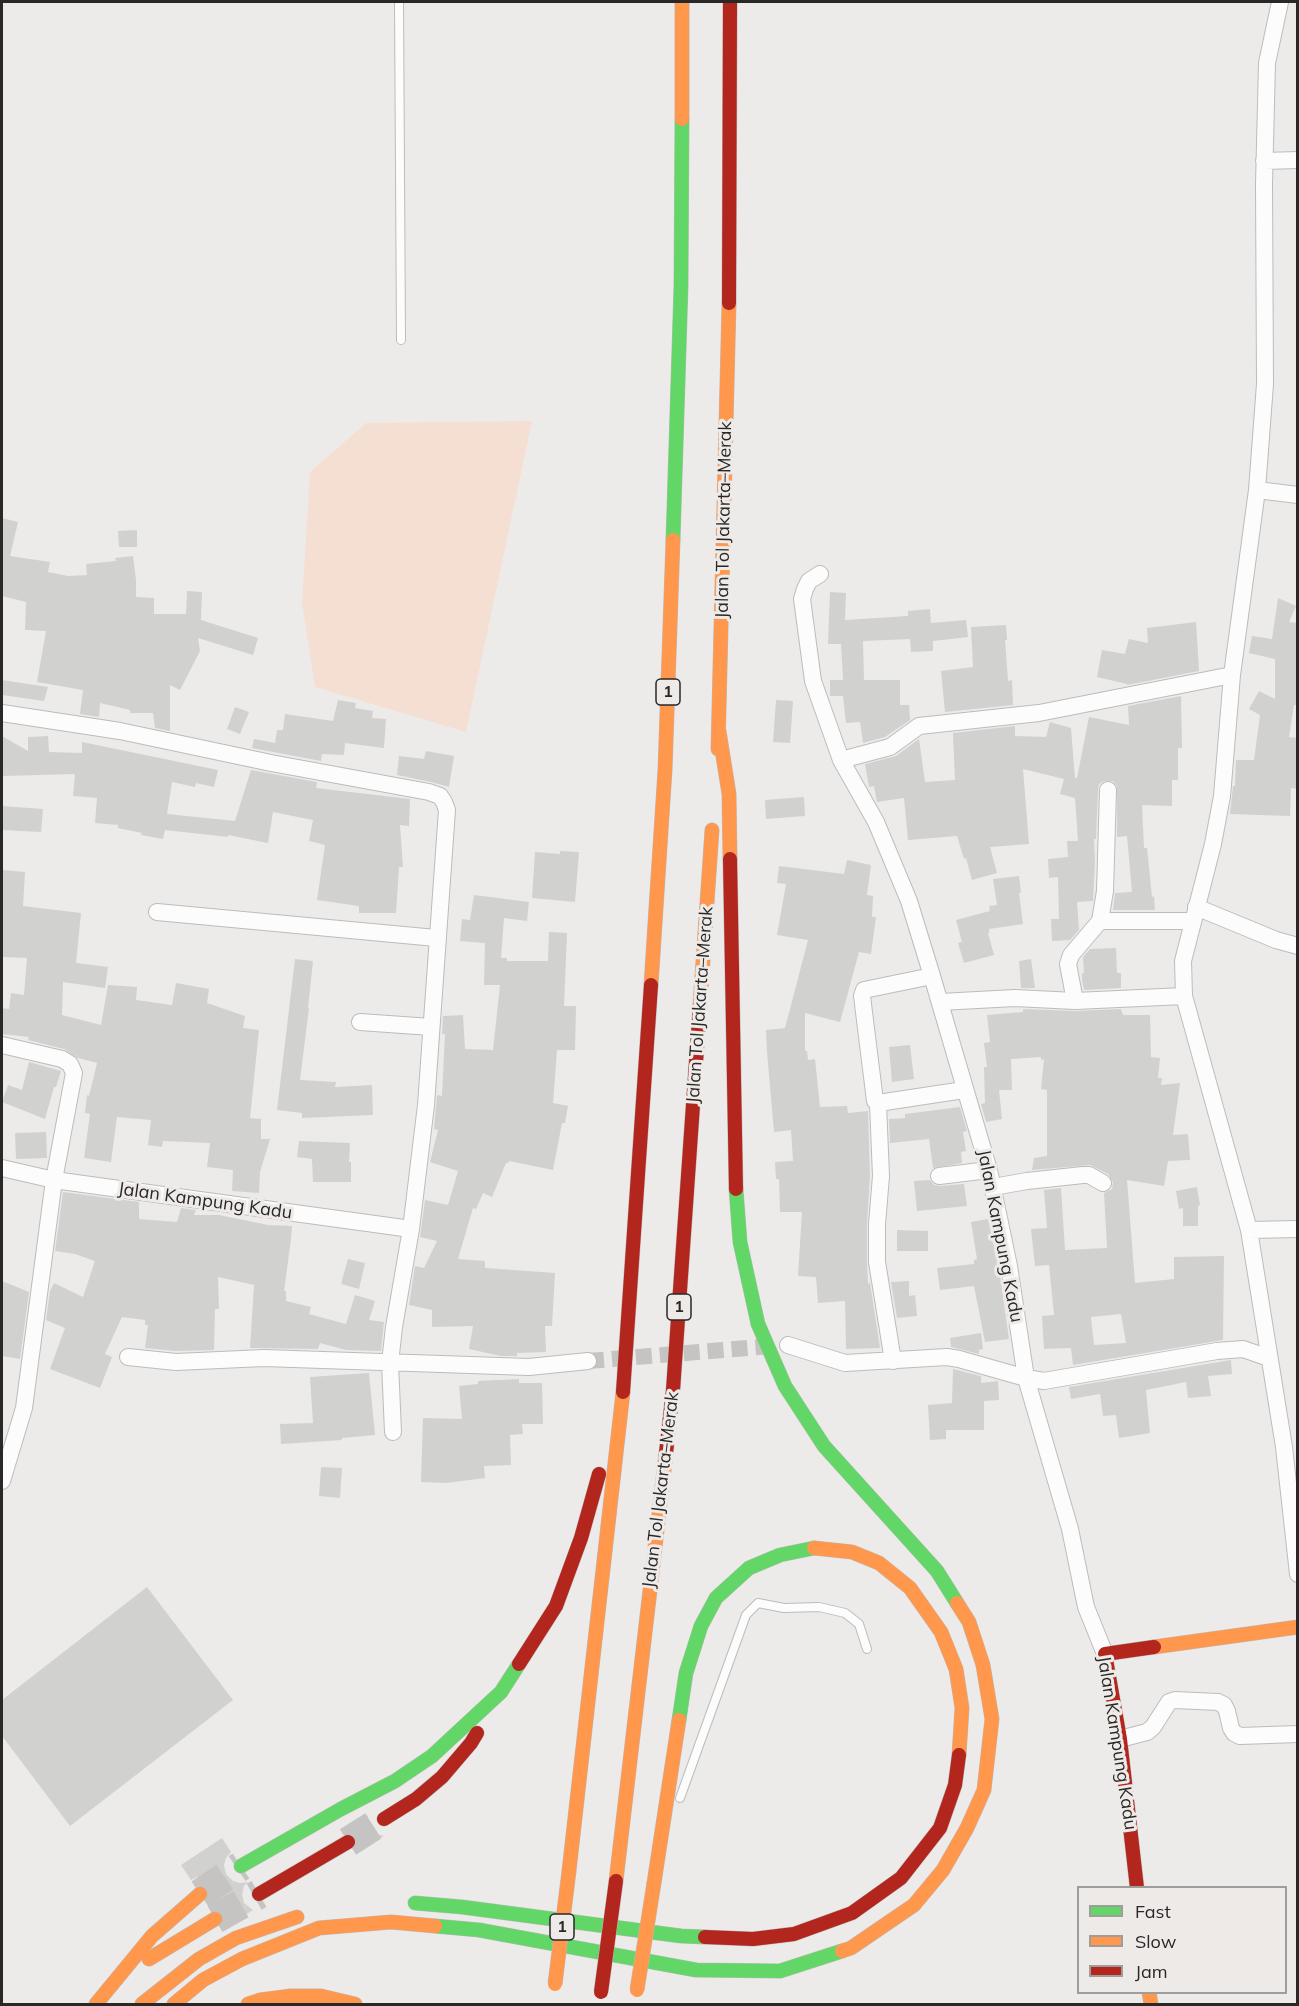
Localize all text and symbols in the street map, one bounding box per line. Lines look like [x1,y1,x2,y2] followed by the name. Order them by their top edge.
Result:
[711,421,737,619] street label: Jalan Tol Jakarta–Merak
[656,679,680,705] road number: 1
[682,906,718,1104] street label: Jalan Tol Jakarta–Merak
[973,1148,1027,1324] street label: Jalan Kampung Kadu
[116,1178,294,1224] street label: Jalan Kampung Kadu
[667,1294,691,1320] road number: 1
[638,1391,684,1589] street label: Jalan Tol Jakarta–Merak
[1093,1655,1141,1831] street label: Jalan Kampung Kadu
[1077,1886,1287,1994] legend
[1135,1900,1171,1923] text: Fast
[550,1914,574,1940] road number: 1
[1135,1930,1176,1953] text: Slow
[1135,1960,1168,1983] text: Jam

